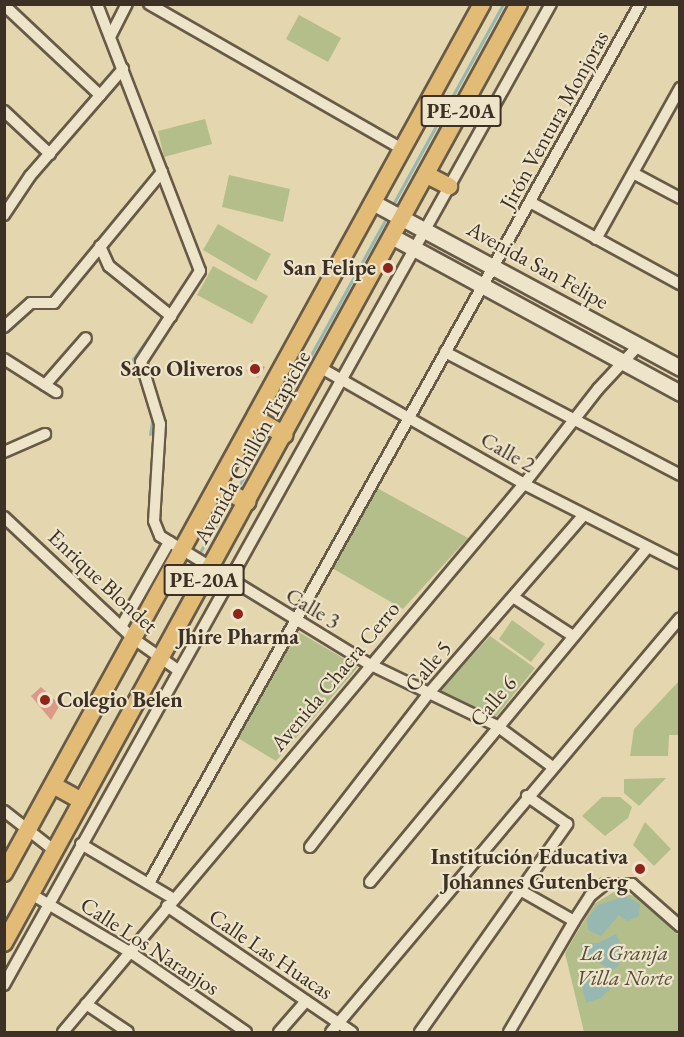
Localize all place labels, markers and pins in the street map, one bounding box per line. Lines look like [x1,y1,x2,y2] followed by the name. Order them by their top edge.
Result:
[283,255,376,281] place label: San Felipe
[381,261,395,275] marker: San Felipe
[121,356,243,382] place label: Saco Oliveros
[248,362,262,376] marker: Saco Oliveros
[231,607,245,621] marker: Jhire Pharma
[177,624,299,650] place label: Jhire Pharma
[57,687,183,713] place label: Colegio Belen
[38,693,52,707] marker: Colegio Belen
[431,843,628,894] place label: Institución Educativa Johannes Gutenberg
[633,862,647,876] marker: Institución Educativa Johannes Gutenberg

